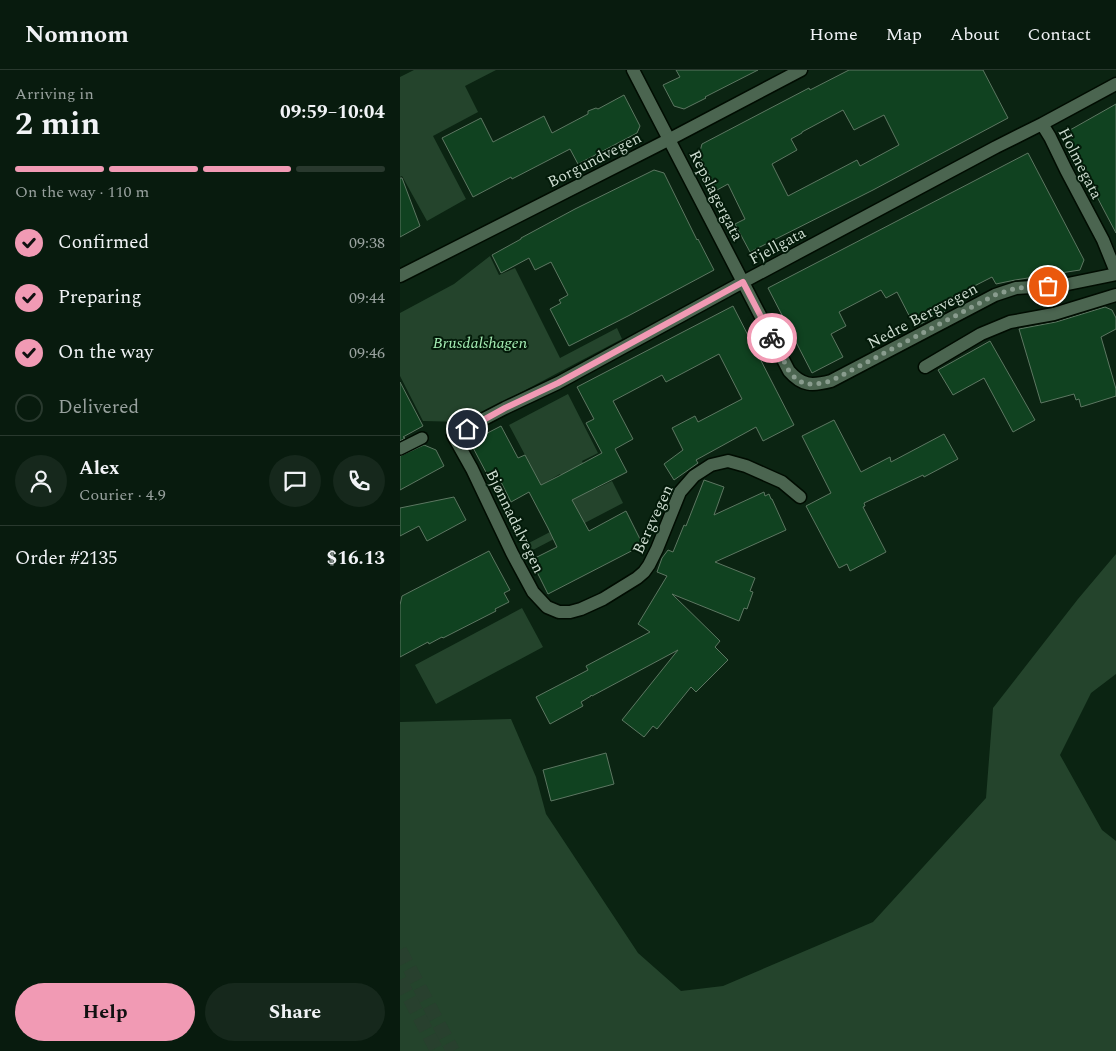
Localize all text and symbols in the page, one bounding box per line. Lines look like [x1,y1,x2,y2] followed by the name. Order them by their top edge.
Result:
[25,17,129,53] text: Nomnom
[809,21,858,48] text: Home
[886,21,922,48] text: Map
[950,21,1000,48] text: About
[1028,21,1091,48] text: Contact
[15,82,94,106] text: Arriving in
[280,98,385,127] text: 09:59–10:04
[15,100,100,149] text: 2 min
[1052,123,1109,204] street label: Holmegata
[543,126,646,194] street label: Borgundvegen
[683,146,749,245] street label: Repslagergata
[15,180,149,204] text: On the way · 110 m
[745,221,810,271] street label: Fjellgata
[58,228,149,257] text: Confirmed
[15,229,43,257] icon: check
[349,231,385,255] text: 09:38
[1027,265,1069,307] pin
[1034,272,1062,300] icon: bag
[863,277,982,355] street label: Nedre Bergvegen
[58,283,142,312] text: Preparing
[15,284,43,312] icon: check
[349,286,385,310] text: 09:44
[747,313,797,363] courier
[758,324,786,352] icon: bike
[433,331,528,355] park label: Brusdalshagen
[58,338,154,367] text: On the way
[15,339,43,367] icon: check
[349,341,385,365] text: 09:46
[58,393,139,422] text: Delivered
[446,408,488,450] pin
[453,415,481,443] icon: home
[79,454,120,483] text: Alex
[15,455,67,507] button: person
[269,455,321,507] button: chat
[333,455,385,507] button: phone
[480,465,551,577] street label: Bjønnadalvegen
[626,481,680,558] street label: Bergvegen
[79,483,166,507] text: Courier · 4.9
[15,544,118,573] text: Order #2135
[327,544,385,573] text: $16.13
[15,983,195,1041] button: Help
[205,983,385,1041] button: Share

